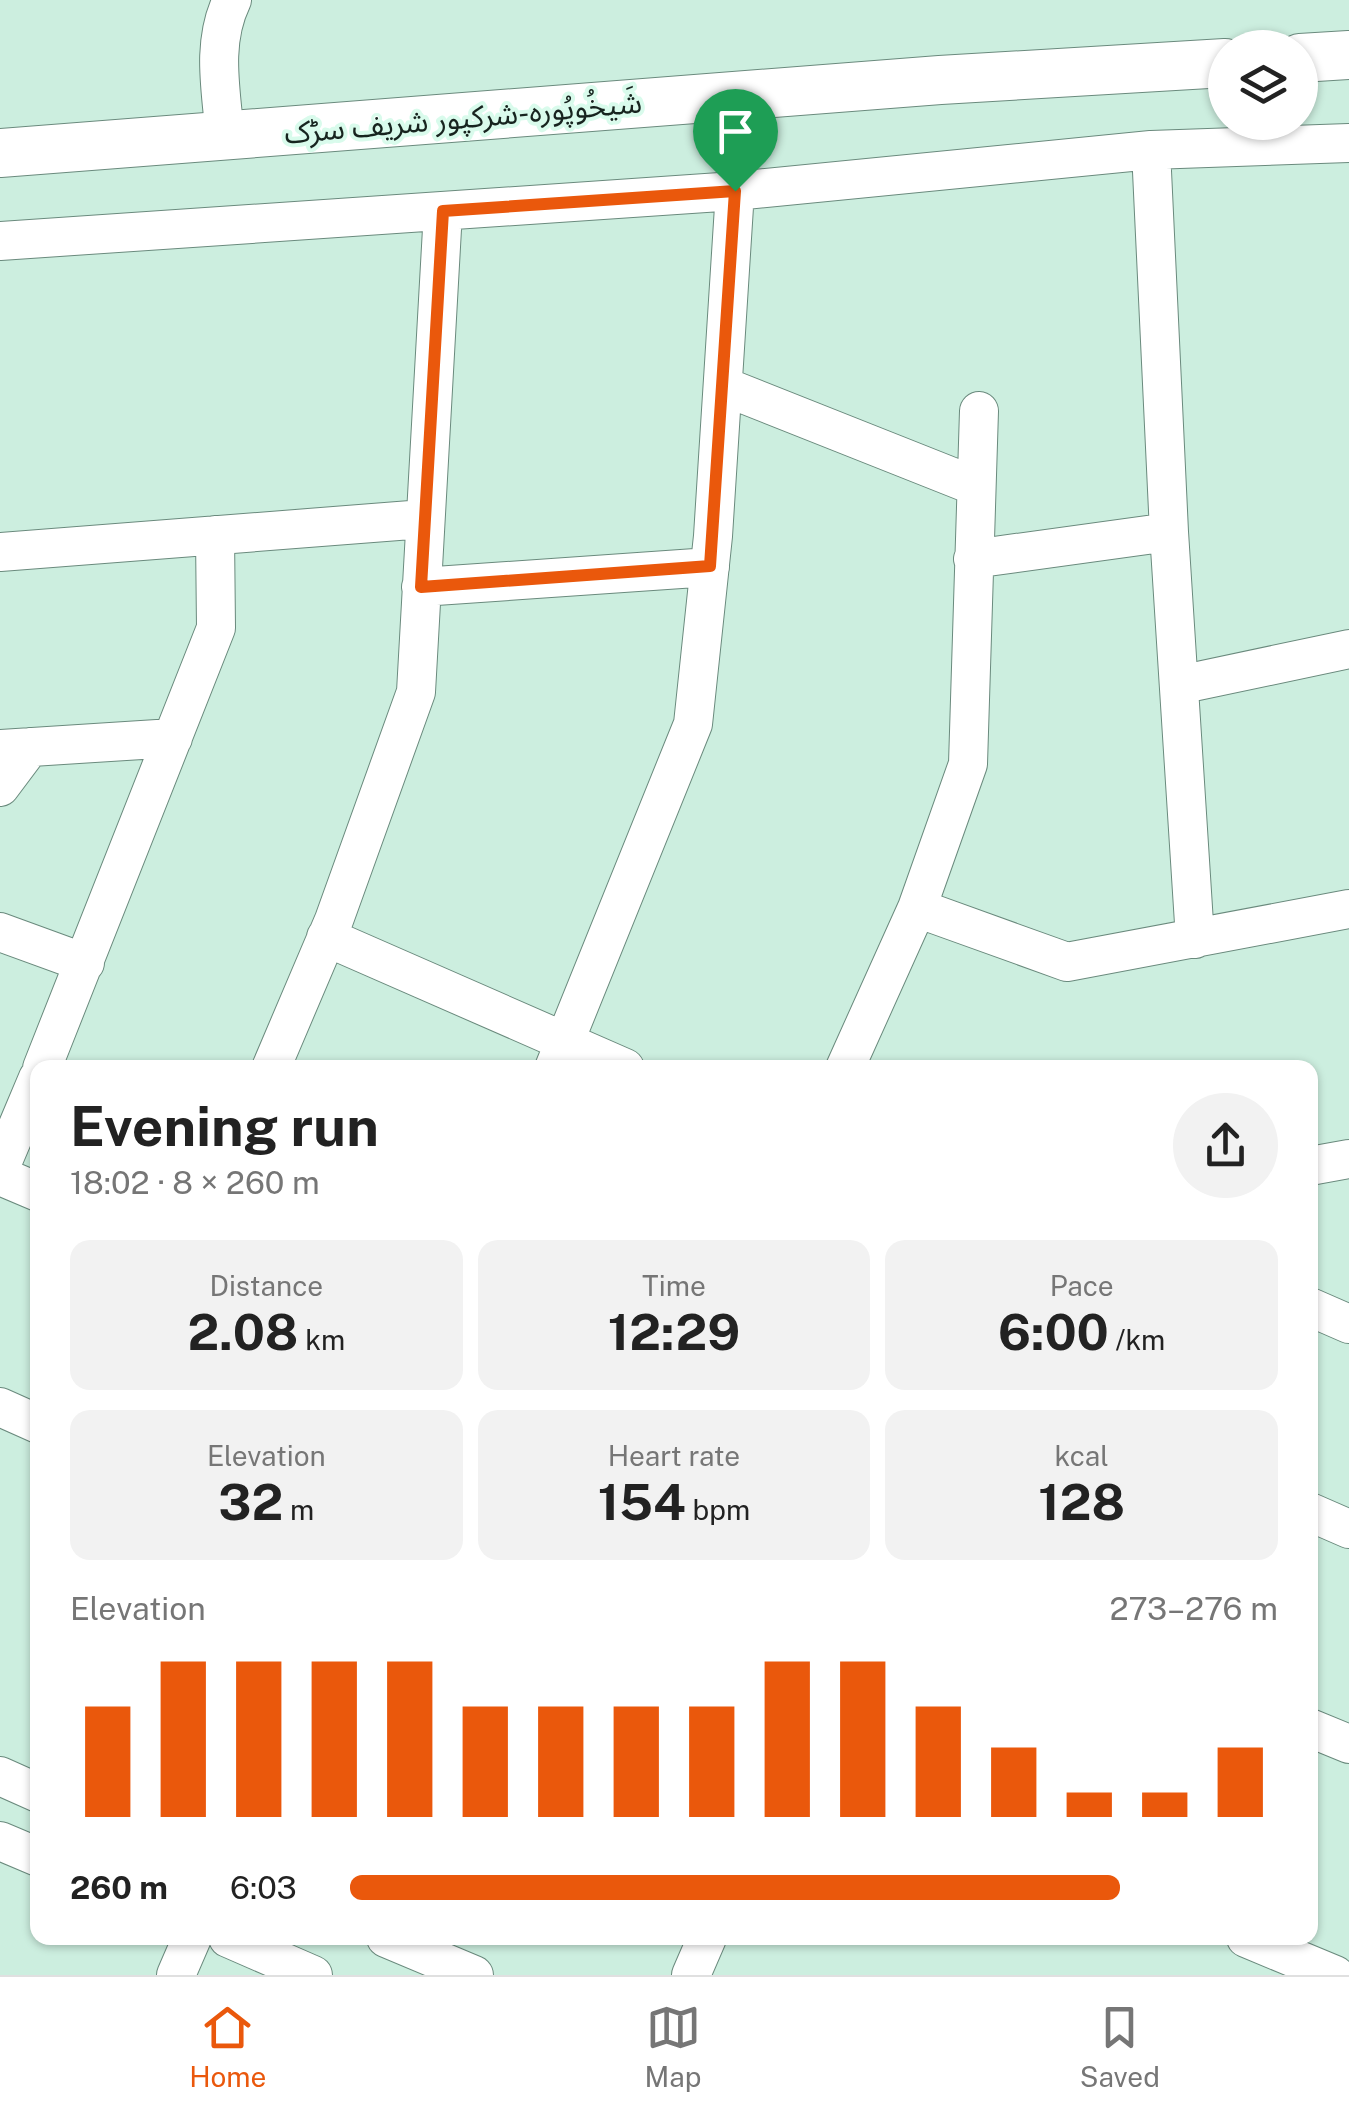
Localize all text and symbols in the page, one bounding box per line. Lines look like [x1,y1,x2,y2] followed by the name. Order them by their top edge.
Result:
[1208,30,1318,140] map controls
[1208,30,1318,140] button: layers
[283,83,643,153] street label: شَيخُوپُورہ-شرکپور شریف سڑک
[693,89,778,192] pin
[708,104,763,159] icon: arrive
[1173,1093,1278,1198] button: share
[70,1094,379,1158] text: Evening run
[70,1164,320,1201] text: 18:02 · 8 × 260 m
[210,1269,323,1302] text: Distance
[642,1269,706,1302] text: Time
[1050,1269,1114,1302] text: Pace
[188,1302,298,1361] text: 2.08
[608,1302,740,1361] text: 12:29
[998,1302,1109,1361] text: 6:00
[298,1323,345,1356] text: km
[1109,1323,1165,1356] text: /km
[207,1439,326,1472] text: Elevation
[608,1439,740,1472] text: Heart rate
[1055,1439,1109,1472] text: kcal
[218,1472,283,1531] text: 32
[598,1472,686,1531] text: 154
[1038,1472,1125,1531] text: 128
[283,1493,314,1526] text: m
[686,1493,750,1526] text: bpm
[70,1590,206,1627] text: Elevation
[1109,1590,1278,1627] text: 273–276 m
[70,1869,168,1906] text: 260 m
[230,1869,297,1906] text: 6:03
[189,2000,266,2093] tab: Home
[645,2000,701,2093] tab: Map
[1080,2000,1160,2093] tab: Saved

